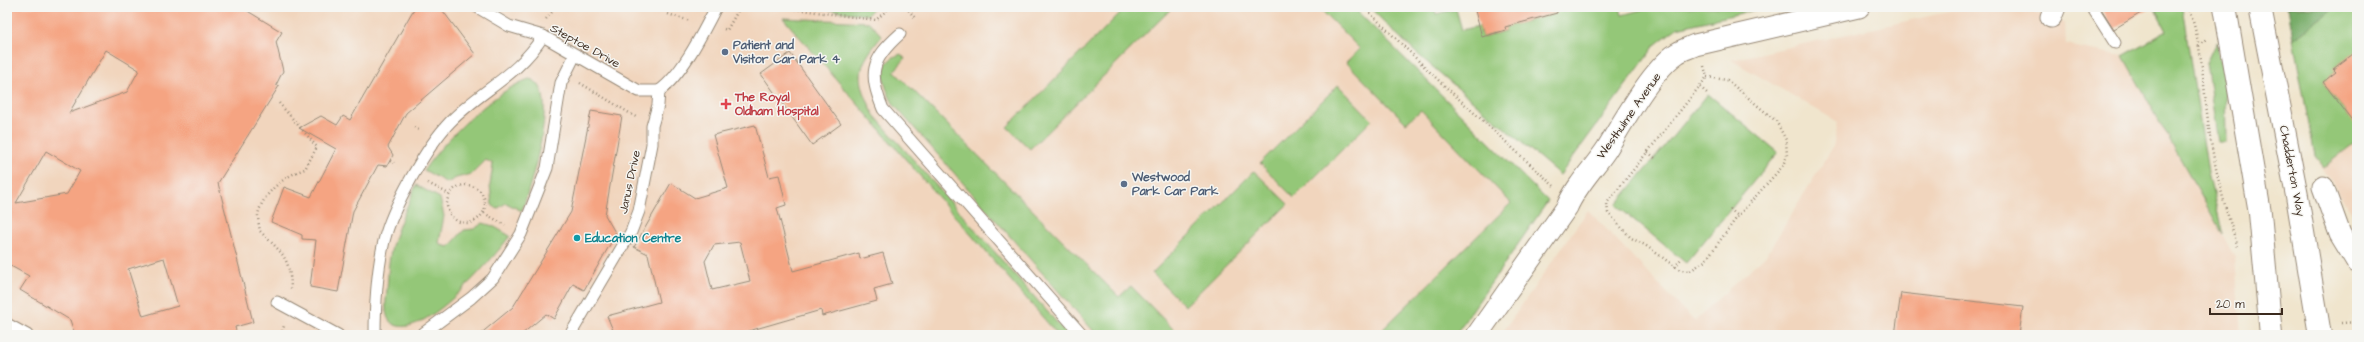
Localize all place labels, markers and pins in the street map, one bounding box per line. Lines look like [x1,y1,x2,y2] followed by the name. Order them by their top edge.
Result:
[732,37,841,68] place label: Patient and Visitor Car Park 4
[720,47,730,57] marker: Patient and Visitor Car Park 4
[734,89,819,121] place label: The Royal Oldham Hospital
[720,98,732,110] marker: The Royal Oldham Hospital
[1131,169,1219,200] place label: Westwood Park Car Park
[1119,179,1129,189] marker: Westwood Park Car Park
[585,230,682,247] place label: Education Centre
[572,233,582,243] marker: Education Centre

